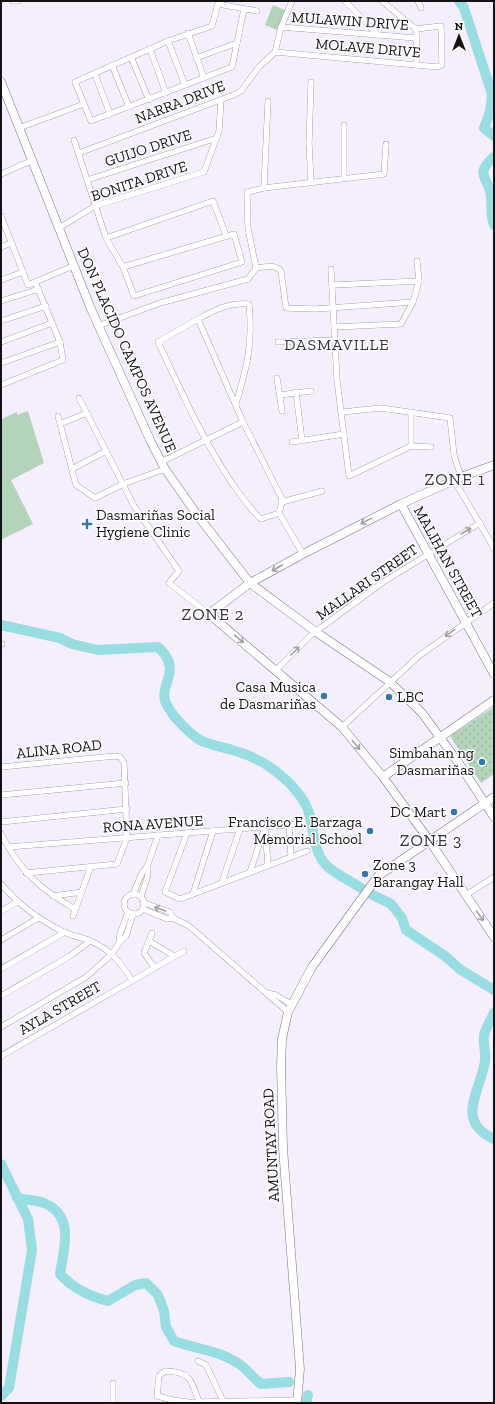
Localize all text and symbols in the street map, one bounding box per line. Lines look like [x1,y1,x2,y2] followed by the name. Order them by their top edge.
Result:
[291,8,409,34] street label: MULAWIN DRIVE
[439,16,479,56] north arrow
[455,20,464,33] text: N
[315,34,422,62] street label: MOLAVE DRIVE
[133,77,228,127] street label: NARRA DRIVE
[102,125,194,170] street label: GUIJO DRIVE
[89,157,189,205] street label: BONITA DRIVE
[74,245,180,455] street label: DON PLACIDO CAMPOS AVENUE
[284,335,390,354] district label: DASMAVILLE
[425,469,485,489] district label: ZONE 1
[410,503,486,621] street label: MALIHAN STREET
[96,506,215,541] place label: Dasmariñas Social Hygiene Clinic
[81,518,93,530] marker: Dasmariñas Social Hygiene Clinic
[360,518,372,525] one-way arrow
[460,527,472,535] one-way arrow
[313,540,421,624] street label: MALLARI STREET
[271,565,283,573] one-way arrow
[181,604,245,624] district label: ZONE 2
[445,629,456,637] one-way arrow
[234,635,245,644] one-way arrow
[290,646,300,656] one-way arrow
[220,678,316,713] place label: Casa Musica de Dasmariñas
[397,688,424,706] place label: LBC
[319,691,329,701] marker: Casa Musica de Dasmariñas
[384,692,394,702] marker: LBC
[15,736,103,762] street label: ALINA ROAD
[352,740,361,750] one-way arrow
[389,744,474,779] place label: Simbahan ng Dasmariñas
[477,757,487,767] marker: Simbahan ng Dasmariñas
[390,803,446,821] place label: DC Mart
[449,807,459,817] marker: DC Mart
[102,811,204,836] street label: RONA AVENUE
[228,813,362,848] place label: Francisco E. Barzaga Memorial School
[365,826,375,836] marker: Francisco E. Barzaga Memorial School
[400,830,462,850] district label: ZONE 3
[373,856,464,891] place label: Zone 3 Barangay Hall
[360,869,370,879] marker: Zone 3 Barangay Hall
[154,905,167,912] one-way arrow
[476,910,484,921] one-way arrow
[16,977,104,1039] street label: AYLA STREET
[259,1088,283,1202] street label: AMUNTAY ROAD

